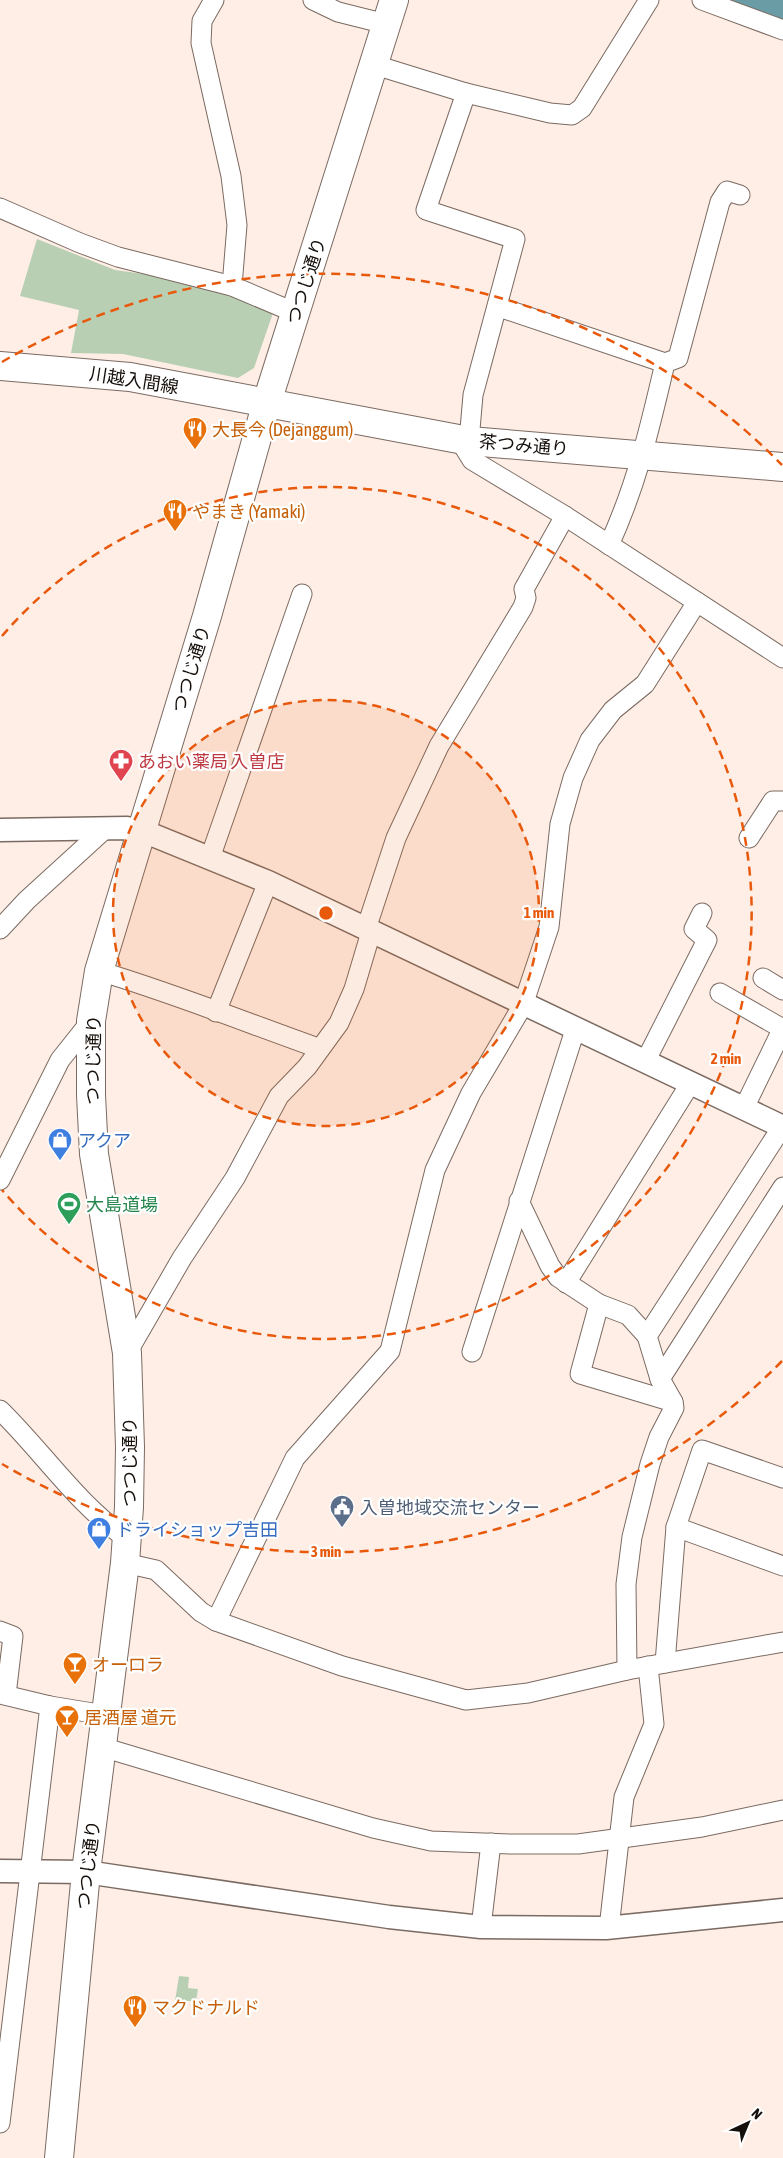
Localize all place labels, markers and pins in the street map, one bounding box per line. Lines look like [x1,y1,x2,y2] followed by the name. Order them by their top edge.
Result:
[182,416,208,450] restaurant icon: 大長今 (Dejanggum)
[212,419,353,440] place label: 大長今 (Dejanggum)
[162,498,188,532] restaurant icon: やまき (Yamaki)
[192,501,305,522] place label: やまき (Yamaki)
[108,748,134,782] pharmacy icon: あおい薬局 入曽店
[138,751,284,772] place label: あおい薬局 入曽店
[317,904,335,922] centre of rings
[47,1127,73,1161] shop icon: アクア
[78,1130,131,1151] place label: アクア
[56,1191,82,1225] sports icon: 大島道場
[86,1194,158,1215] place label: 大島道場
[329,1494,355,1528] public building icon: 入曽地域交流センター
[360,1497,540,1518] place label: 入曽地域交流センター
[86,1516,112,1550] shop icon: ドライショップ吉田
[116,1519,278,1540] place label: ドライショップ吉田
[62,1651,88,1685] bar icon: オーロラ
[92,1654,164,1675] place label: オーロラ
[54,1704,80,1738] bar icon: 居酒屋 道元
[84,1707,176,1728] place label: 居酒屋 道元
[122,1994,148,2028] restaurant icon: マクドナルド
[152,1997,260,2018] place label: マクドナルド

